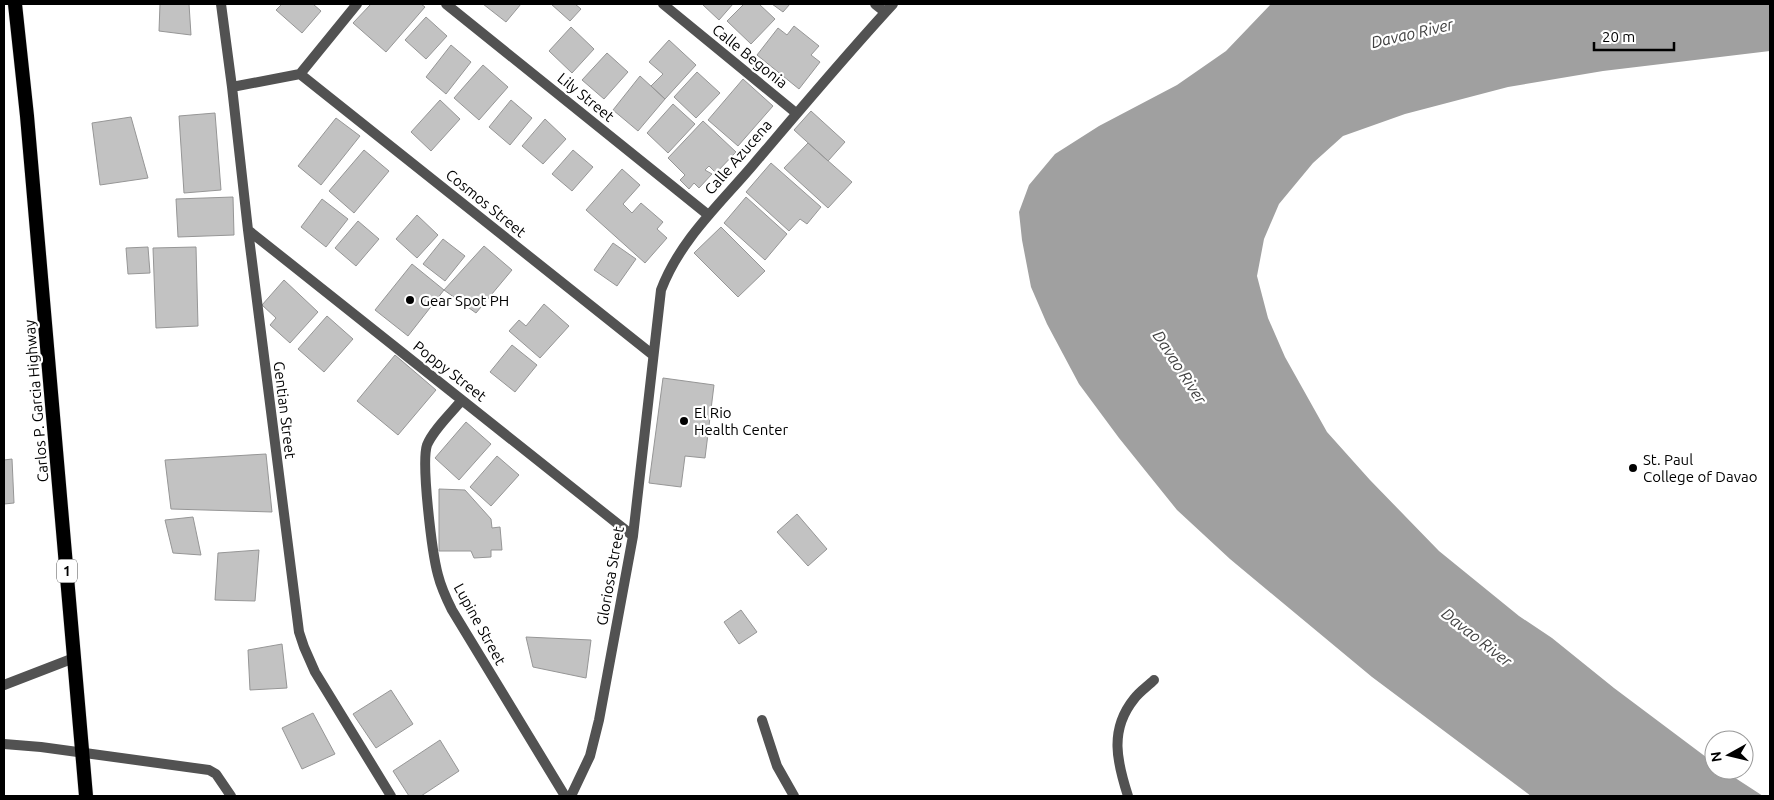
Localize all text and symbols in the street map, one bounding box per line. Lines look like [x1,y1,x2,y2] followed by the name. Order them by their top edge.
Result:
[1369,15,1456,51] water label: Davao River
[1594,20,1674,52] scale bar
[709,21,791,91] street label: Calle Begonia
[1602,28,1635,45] text: 20 m
[554,69,618,125] street label: Lily Street
[701,116,775,198] street label: Calle Azucena
[443,166,530,241] street label: Cosmos Street
[420,292,509,309] place label: Gear Spot PH
[404,294,416,306] marker: Gear Spot PH
[20,319,52,483] street label: Carlos P. Garcia Highway
[1150,327,1211,408] water label: Davao River
[410,337,490,405] street label: Poppy Street
[271,360,299,460] street label: Gentian Street
[694,404,788,438] place label: El Rio Health Center
[678,415,690,427] marker: El Rio Health Center
[1643,451,1757,485] place label: St. Paul College of Davao
[1627,462,1639,474] marker: St. Paul College of Davao
[593,525,627,627] street label: Gloriosa Street
[57,560,77,582] road number: 1
[451,580,509,668] street label: Lupine Street
[1438,604,1516,670] water label: Davao River
[1704,730,1754,780] north arrow
[1707,751,1725,763] text: N

